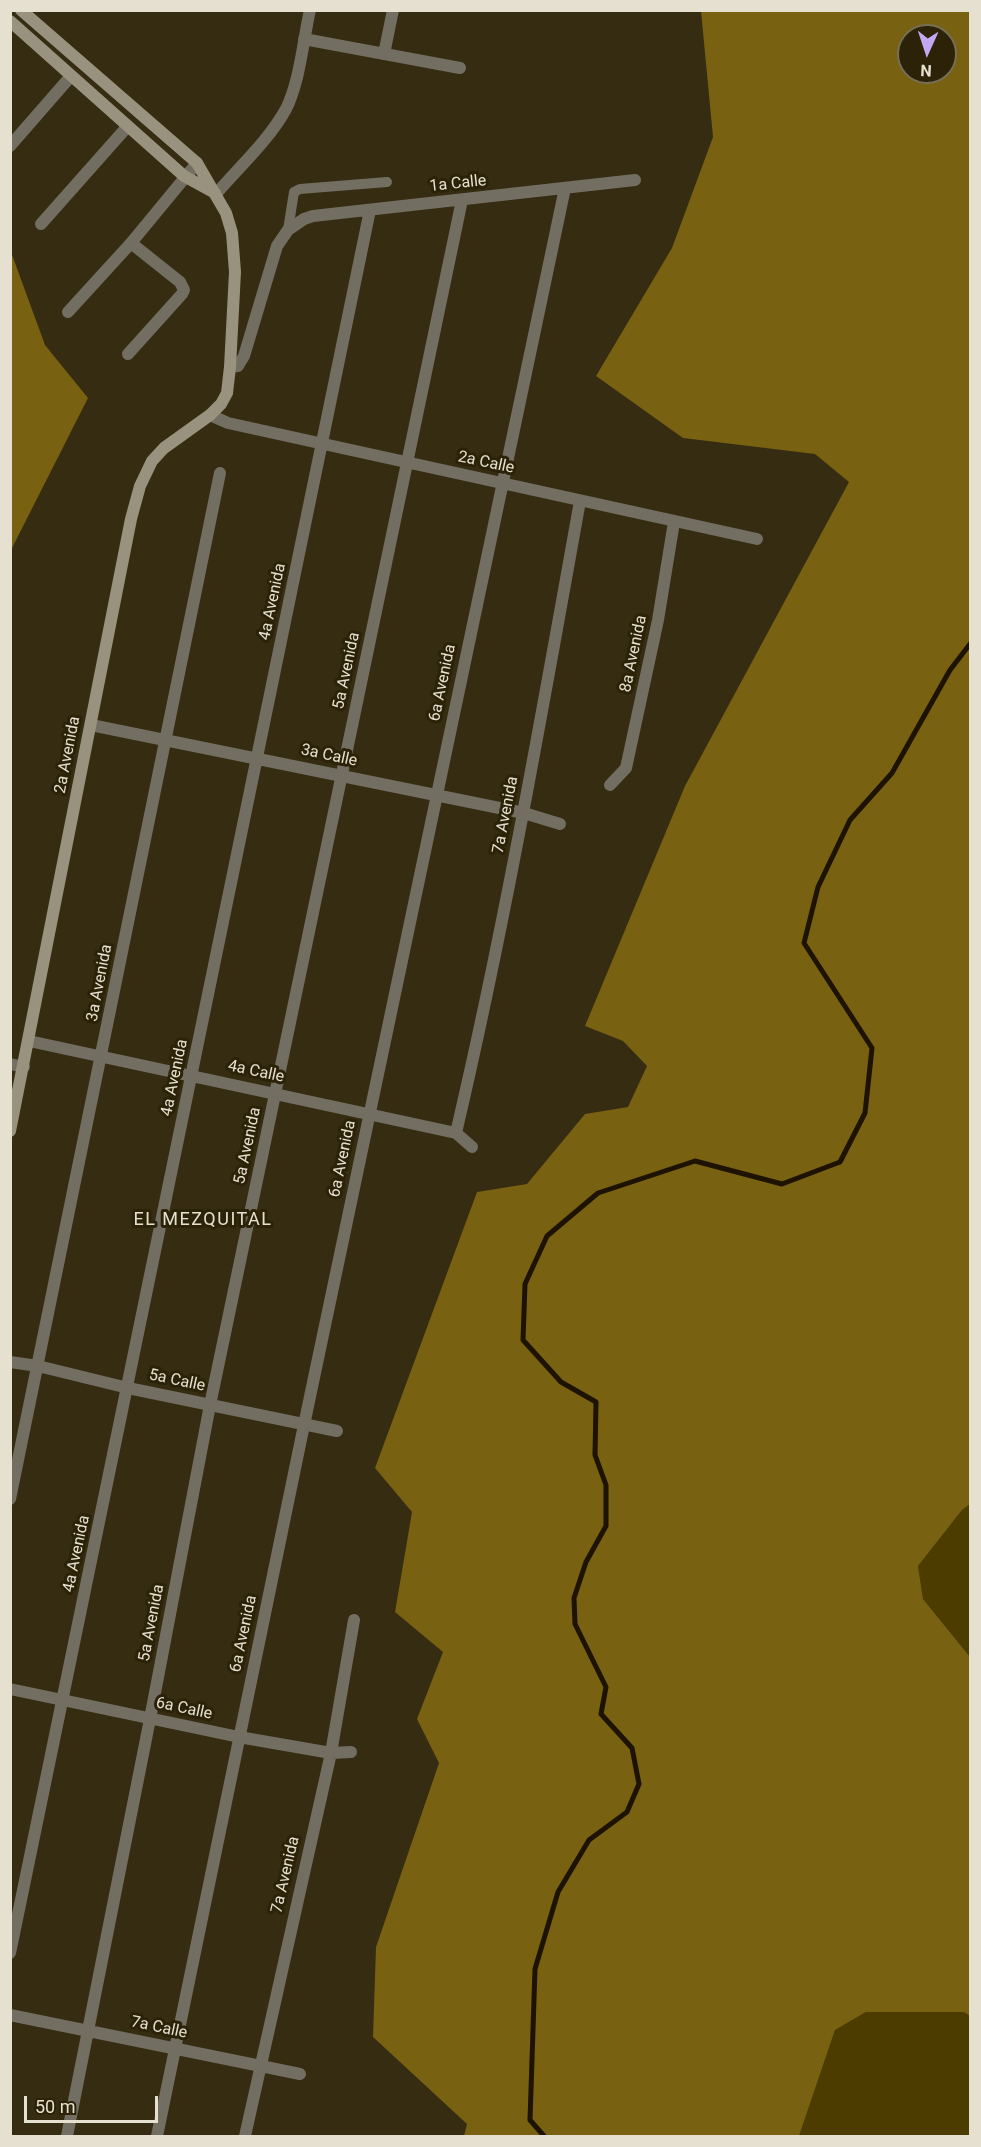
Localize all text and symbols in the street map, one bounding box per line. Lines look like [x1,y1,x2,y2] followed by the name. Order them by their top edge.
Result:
[897,24,957,84] north arrow
[920,61,932,80] text: N
[429,171,487,197] street label: 1a Calle
[456,448,516,478] street label: 2a Calle
[255,562,291,642] street label: 4a Avenida
[616,614,652,694] street label: 8a Avenida
[329,631,365,711] street label: 5a Avenida
[425,643,461,723] street label: 6a Avenida
[51,715,85,795] street label: 2a Avenida
[299,741,359,771] street label: 3a Calle
[489,775,523,855] street label: 7a Avenida
[83,943,117,1023] street label: 3a Avenida
[157,1038,193,1118] street label: 4a Avenida
[226,1057,286,1087] street label: 4a Calle
[230,1106,266,1186] street label: 5a Avenida
[325,1119,361,1199] street label: 6a Avenida
[133,1209,273,1231] district label: EL MEZQUITAL
[147,1366,207,1396] street label: 5a Calle
[59,1514,95,1594] street label: 4a Avenida
[135,1583,169,1663] street label: 5a Avenida
[226,1594,262,1674] street label: 6a Avenida
[154,1694,214,1724] street label: 6a Calle
[268,1835,304,1915] street label: 7a Avenida
[129,2013,189,2043] street label: 7a Calle
[27,2084,160,2122] scale bar
[35,2096,75,2117] text: 50 m

